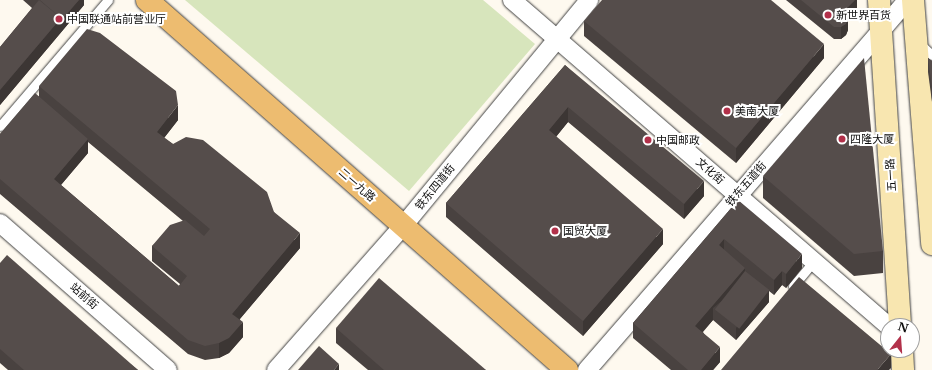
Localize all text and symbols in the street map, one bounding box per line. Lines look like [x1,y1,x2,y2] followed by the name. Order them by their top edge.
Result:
[836,8,891,22] place label: 新世界百货
[823,10,833,20] marker: 新世界百货
[67,12,166,26] place label: 中国联通站前营业厅
[54,14,64,24] marker: 中国联通站前营业厅
[735,104,779,118] place label: 美南大厦
[722,106,732,116] marker: 美南大厦
[850,132,894,146] place label: 四隆大厦
[656,133,700,147] place label: 中国邮政
[837,134,847,144] marker: 四隆大厦
[643,135,653,145] marker: 中国邮政
[693,155,727,187] street label: 文化街
[883,158,899,192] street label: 五一路
[723,159,769,209] street label: 铁东五道街
[413,161,457,213] street label: 铁东四道街
[336,166,378,204] street label: 二一九路
[563,224,607,238] place label: 国贸大厦
[550,226,560,236] marker: 国贸大厦
[67,280,101,312] street label: 站前街
[880,318,920,358] north arrow
[896,319,910,336] text: N

